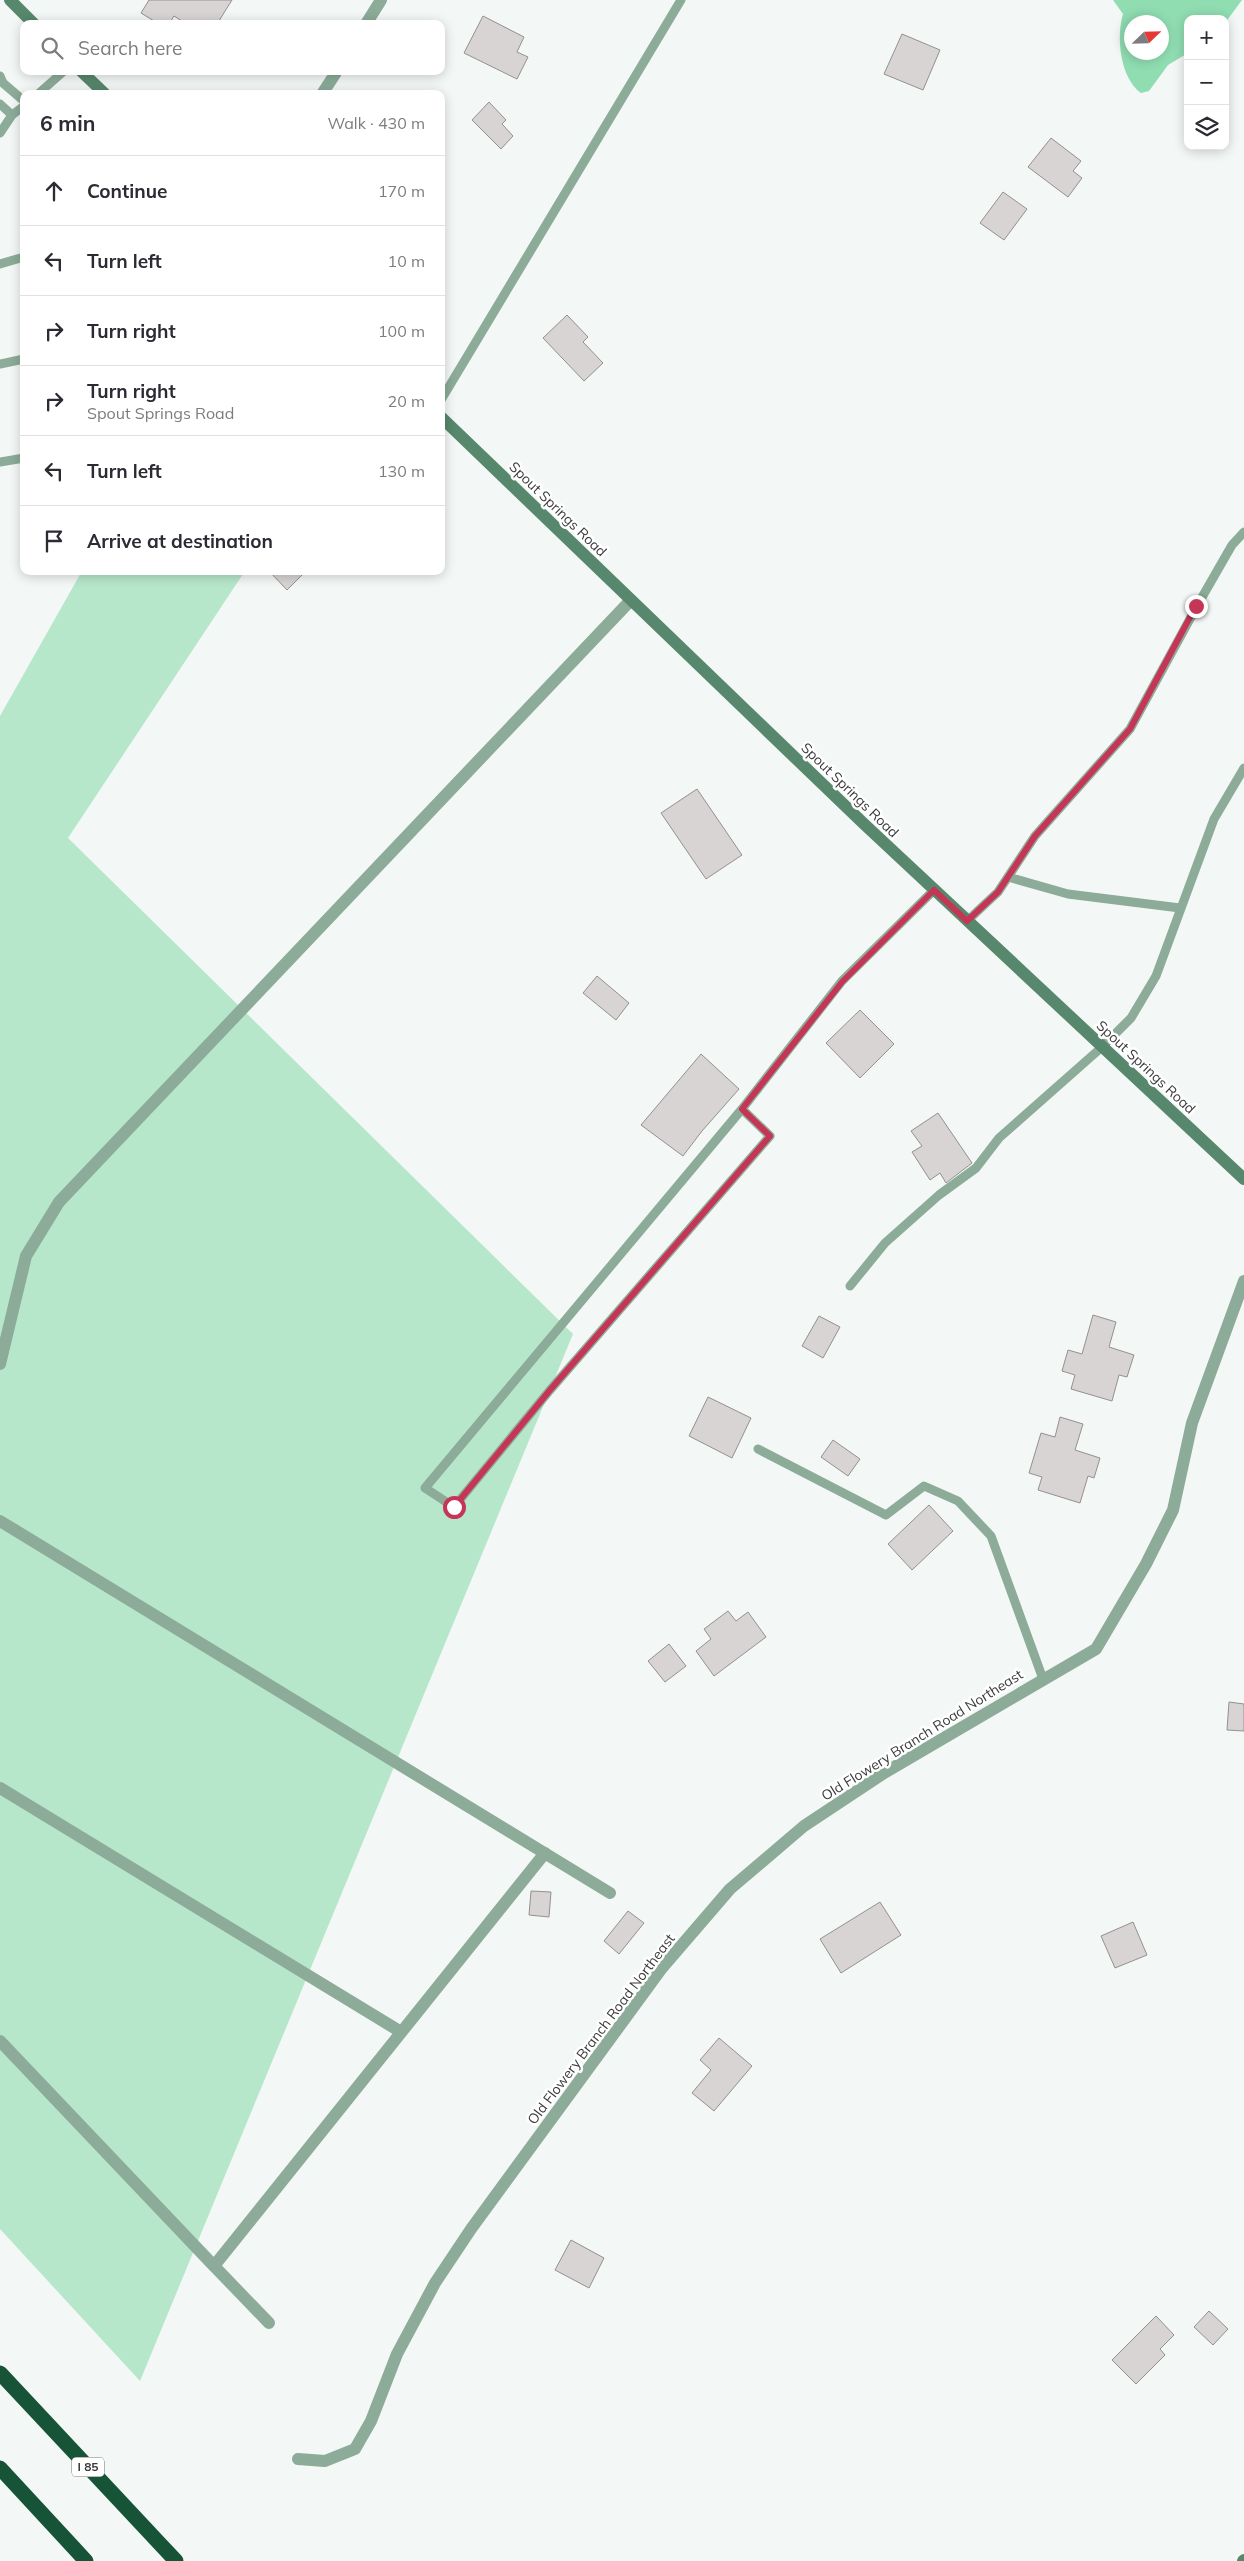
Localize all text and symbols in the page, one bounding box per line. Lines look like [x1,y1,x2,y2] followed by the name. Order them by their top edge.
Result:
[1124,15,1169,60] north arrow
[1184,15,1229,150] map controls
[1184,15,1229,60] button: +
[20,20,445,75] search box
[38,34,66,62] icon: search
[78,36,182,60] text: Search here
[1184,60,1229,105] button: −
[1184,105,1229,150] button: layers
[40,110,95,136] text: 6 min
[327,113,425,133] text: Walk · 430 m
[40,177,68,205] icon: ahead
[87,179,167,203] text: Continue
[378,181,425,201] text: 170 m
[40,247,68,275] icon: left
[87,249,162,273] text: Turn left
[388,251,425,271] text: 10 m
[40,317,68,345] icon: right
[87,319,176,343] text: Turn right
[378,321,425,341] text: 100 m
[87,379,176,403] text: Turn right
[40,387,68,415] icon: right
[388,391,425,411] text: 20 m
[87,403,234,423] text: Spout Springs Road
[40,457,68,485] icon: left
[505,458,611,560] street label: Spout Springs Road
[87,459,162,483] text: Turn left
[378,461,425,481] text: 130 m
[40,527,68,555] icon: arrive
[87,529,273,553] text: Arrive at destination
[1185,595,1208,618] route end
[797,739,903,841] street label: Spout Springs Road
[1093,1016,1199,1118] street label: Spout Springs Road
[443,1496,466,1519] route start
[818,1665,1026,1805] street label: Old Flowery Branch Road Northeast
[523,1930,679,2128] street label: Old Flowery Branch Road Northeast
[72,2458,104,2476] road number: I 85

